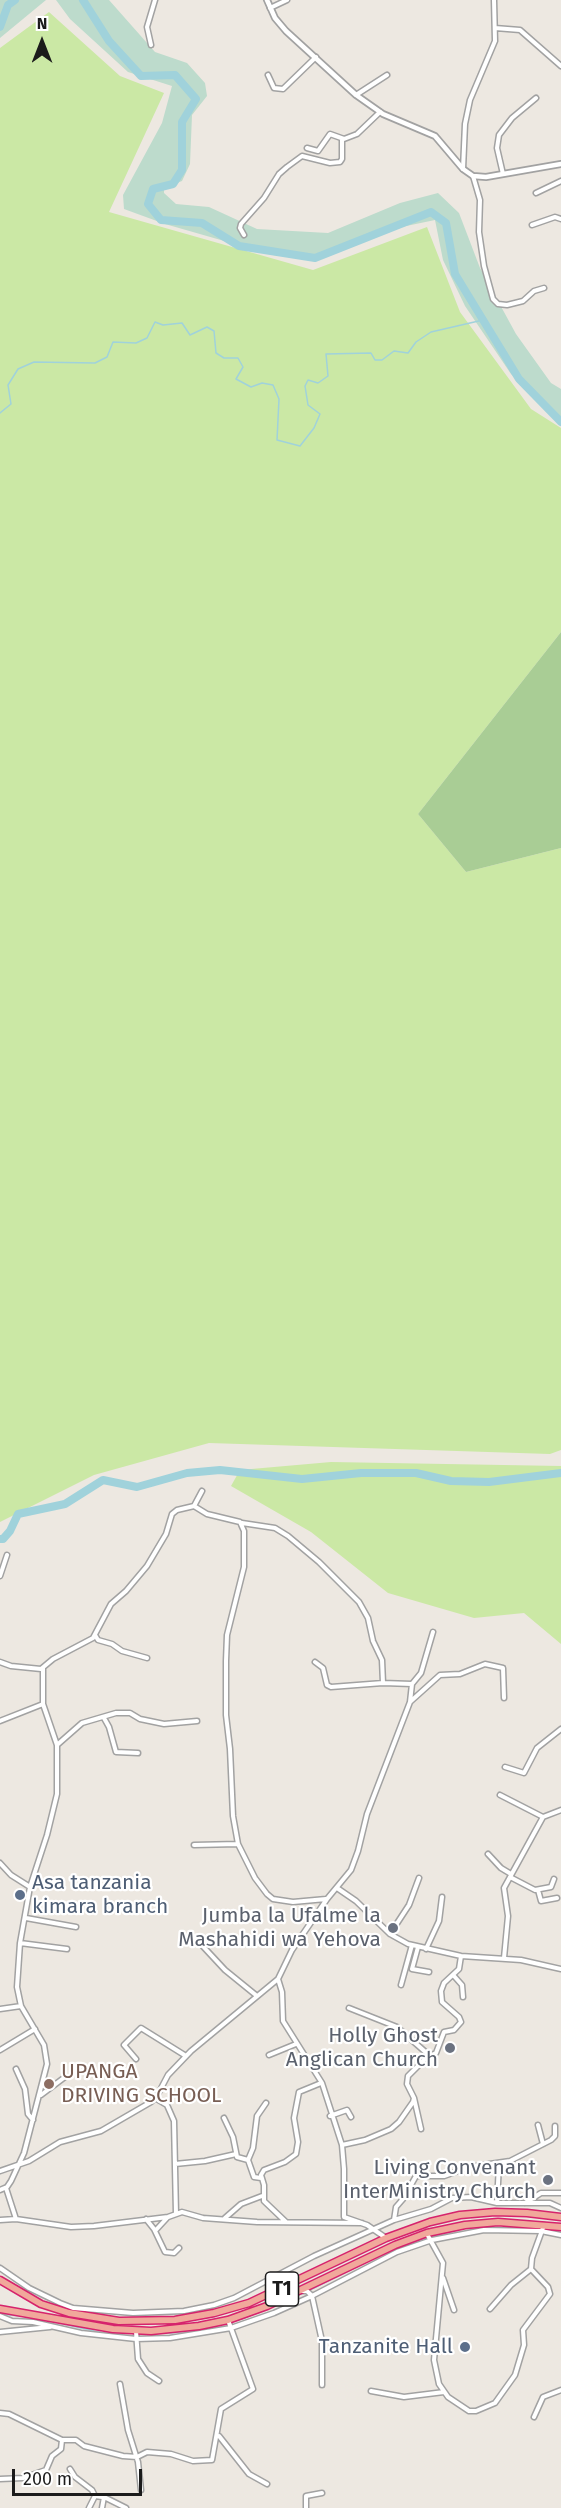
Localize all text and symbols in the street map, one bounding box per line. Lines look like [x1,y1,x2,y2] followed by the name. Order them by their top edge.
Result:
[12,12,72,72] north arrow
[37,14,47,33] text: N
[32,1870,168,1920] place label: Asa tanzania kimara branch
[13,1888,27,1902] marker: Asa tanzania kimara branch
[178,1903,381,1953] place label: Jumba la Ufalme la Mashahidi wa Yehova
[386,1921,400,1935] marker: Jumba la Ufalme la Mashahidi wa Yehova
[286,2023,438,2073] place label: Holly Ghost Anglican Church
[443,2041,457,2055] marker: Holly Ghost Anglican Church
[61,2059,221,2109] place label: UPANGA DRIVING SCHOOL
[42,2077,56,2091] marker: UPANGA DRIVING SCHOOL
[343,2155,536,2205] place label: Living Convenant InterMinistry Church
[541,2173,555,2187] marker: Living Convenant InterMinistry Church
[266,2272,298,2306] road number: T1
[319,2334,453,2360] place label: Tanzanite Hall
[458,2340,472,2354] marker: Tanzanite Hall
[15,2457,146,2495] scale bar
[23,2468,72,2490] text: 200 m

